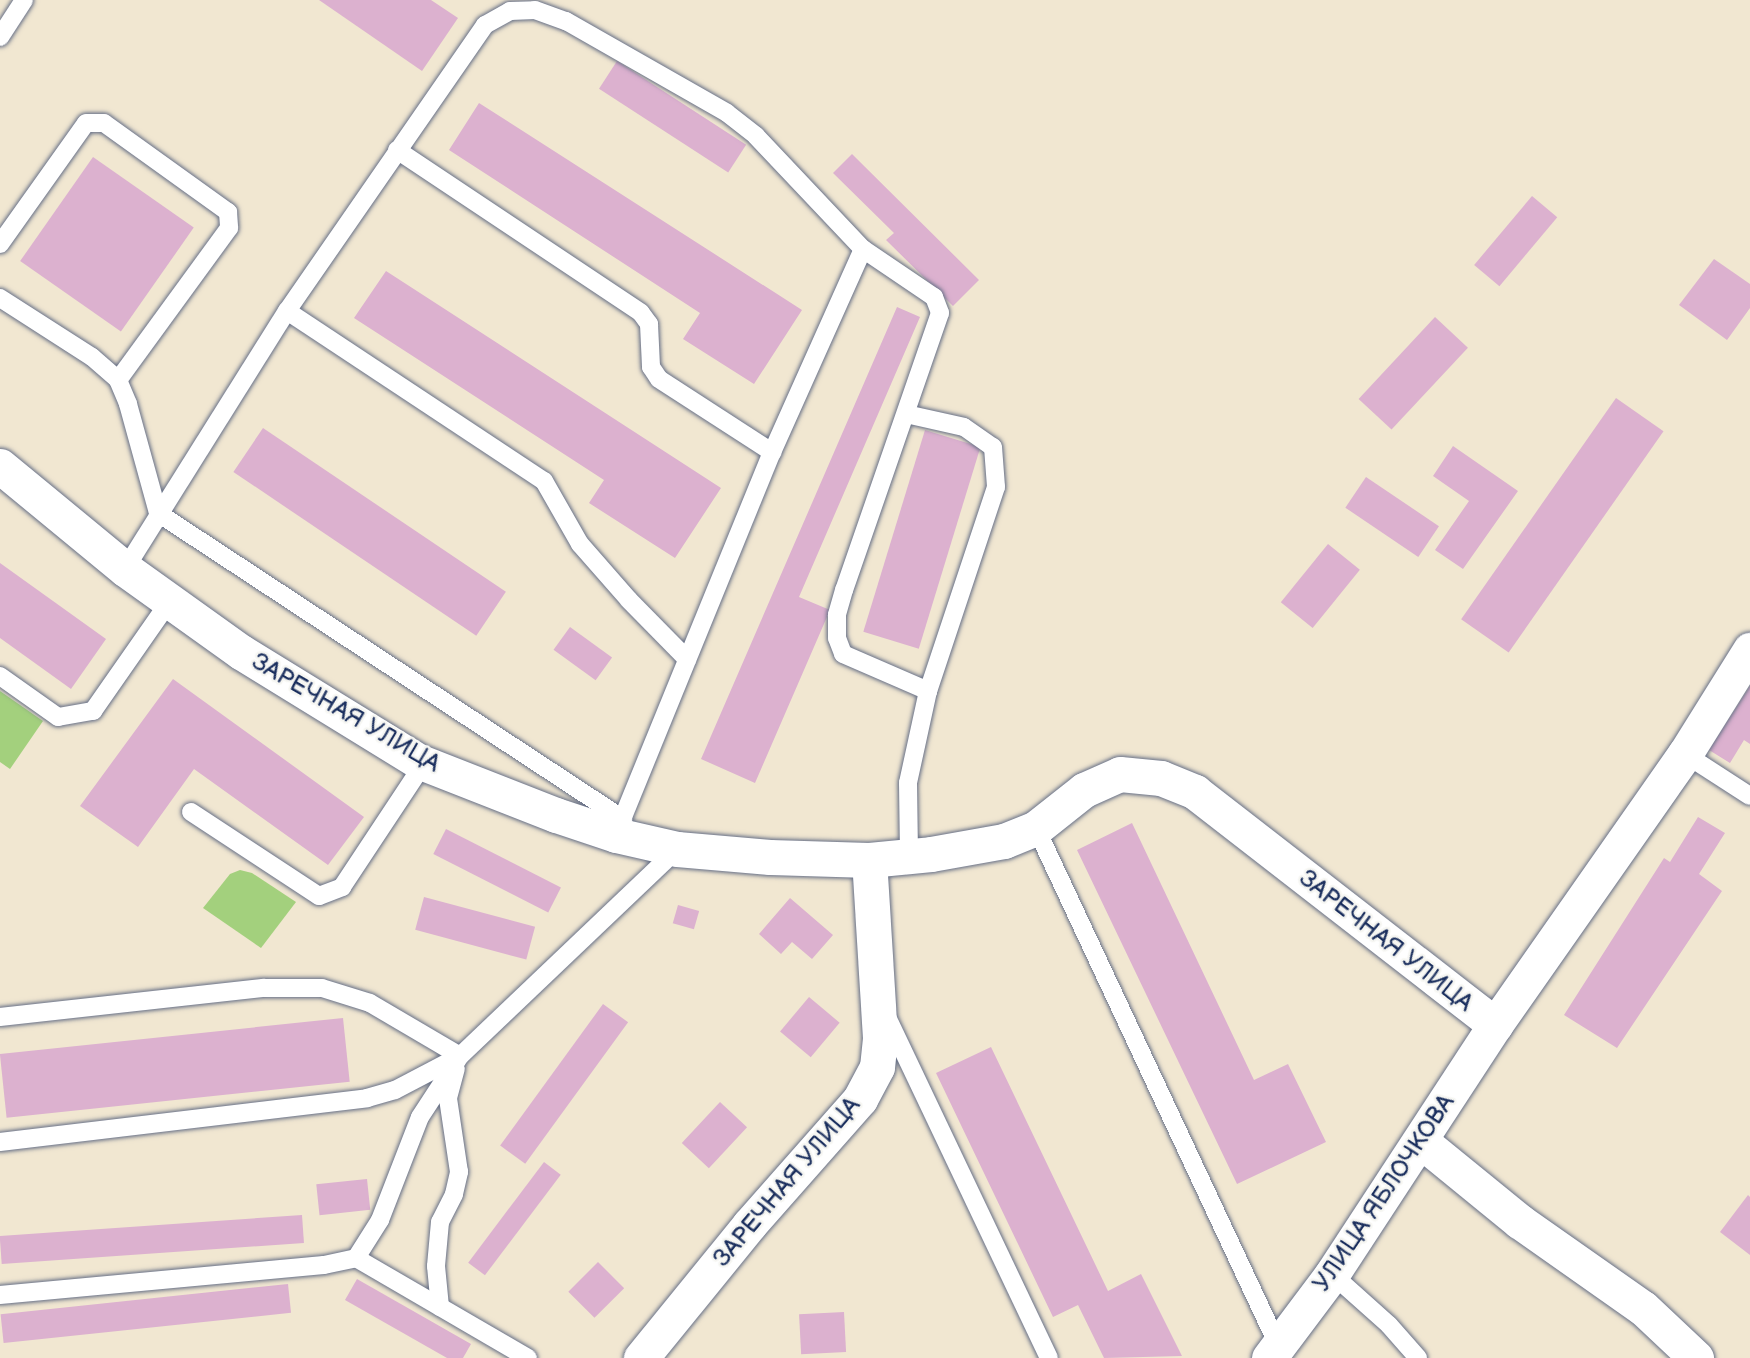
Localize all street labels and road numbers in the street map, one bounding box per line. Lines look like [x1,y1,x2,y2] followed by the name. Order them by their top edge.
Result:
[247,647,445,779] street label: ЗАРЕЧНАЯ УЛИЦА
[1293,864,1479,1018] street label: ЗАРЕЧНАЯ УЛИЦА
[1307,1089,1461,1297] street label: УЛИЦА ЯБЛОЧКОВА
[708,1091,866,1273] street label: ЗАРЕЧНАЯ УЛИЦА

